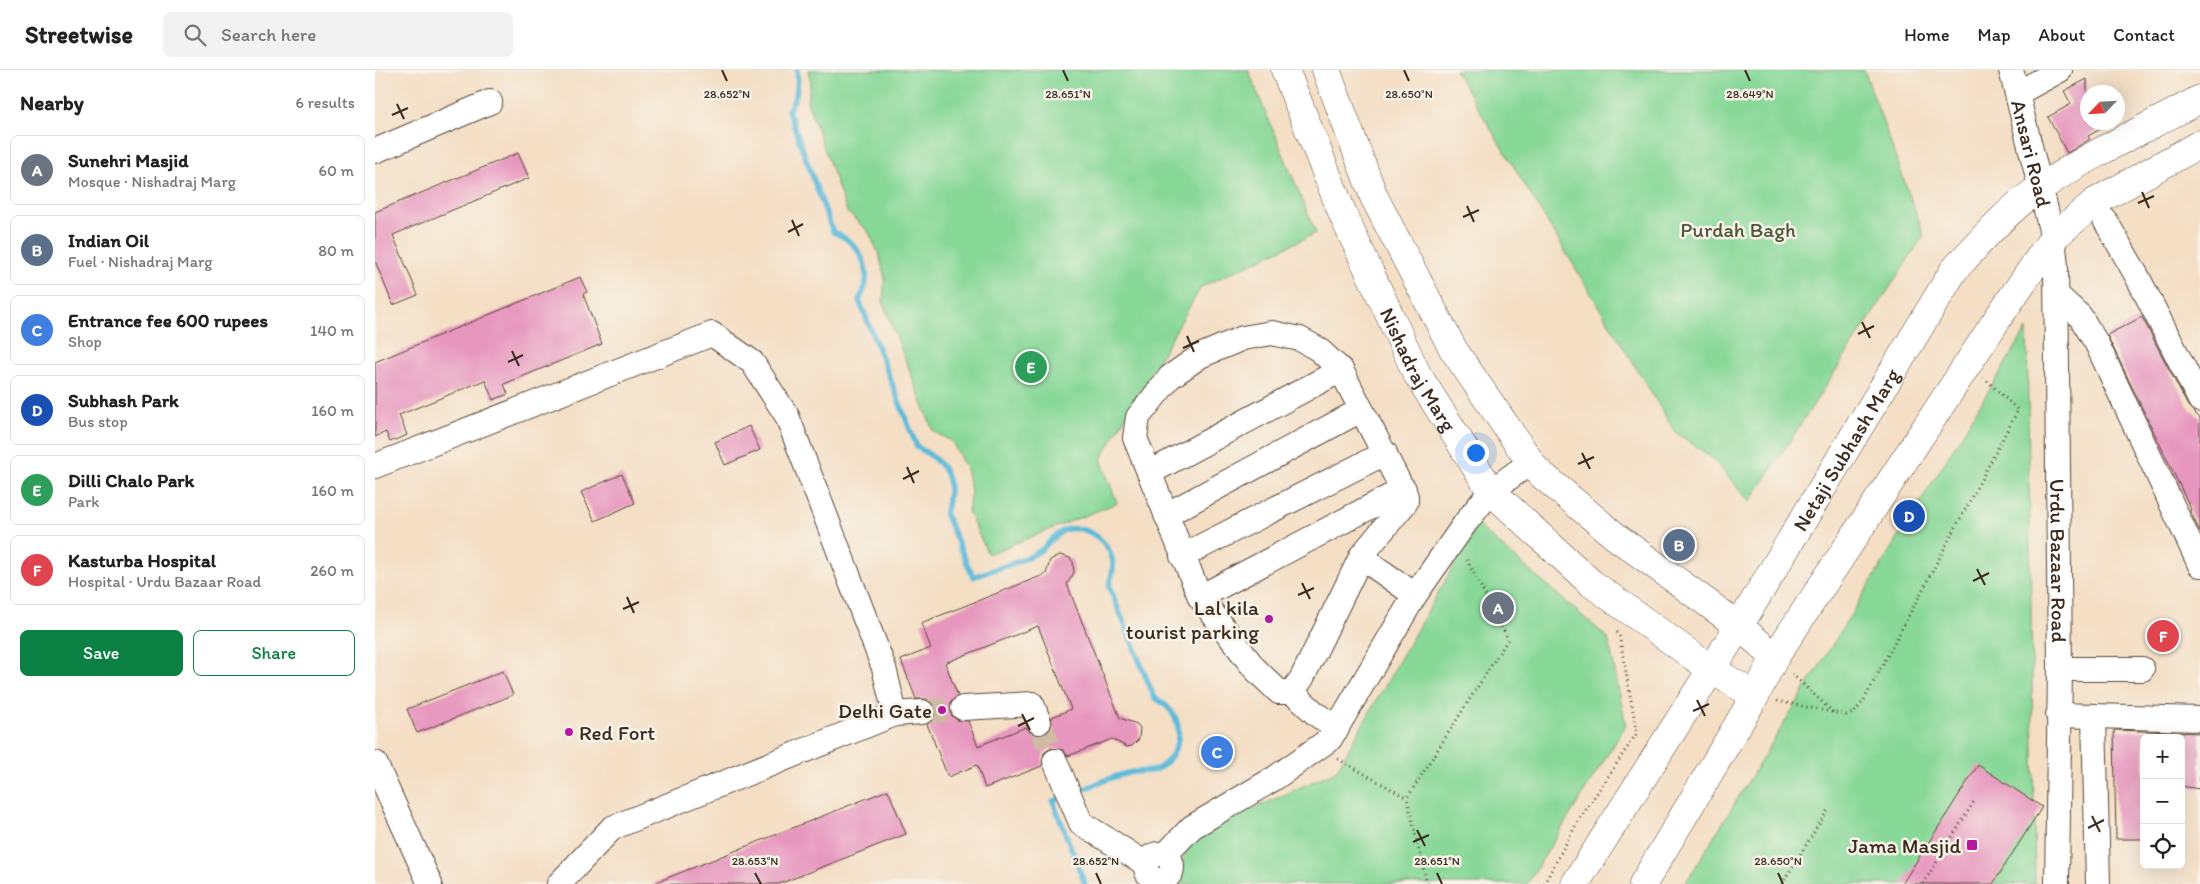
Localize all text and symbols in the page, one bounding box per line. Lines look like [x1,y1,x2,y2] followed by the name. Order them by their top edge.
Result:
[163,12,513,57] search box
[25,20,133,49] text: Streetwise
[181,21,209,49] icon: search
[221,23,316,46] text: Search here
[1904,24,1950,46] text: Home
[1978,24,2011,46] text: Map
[2039,24,2085,46] text: About
[2113,24,2175,46] text: Contact
[2080,85,2125,130] north arrow
[704,87,750,101] text: 28.652°N
[1045,87,1091,101] text: 28.651°N
[1385,87,1433,101] text: 28.650°N
[1726,87,1774,101] text: 28.649°N
[20,90,84,115] text: Nearby
[295,93,355,112] text: 6 results
[2006,97,2057,210] street label: Ansari Road
[68,149,188,172] text: Sunehri Masjid
[32,161,42,180] text: A
[319,161,354,180] text: 60 m
[68,172,236,191] text: Mosque · Nishadraj Marg
[1680,217,1796,242] park label: Purdah Bagh
[68,229,149,252] text: Indian Oil
[32,241,42,260] text: B
[318,241,354,260] text: 80 m
[68,252,213,271] text: Fuel · Nishadraj Marg
[1375,303,1462,436] street label: Nishadraj Marg
[68,309,268,332] text: Entrance fee 600 rupees
[32,321,42,340] text: C
[310,321,354,340] text: 140 m
[68,332,102,351] text: Shop
[1015,348,1047,386] pin: E
[1787,363,1904,535] street label: Netaji Subhash Marg
[68,389,179,412] text: Subhash Park
[32,401,42,420] text: D
[311,401,354,420] text: 160 m
[68,412,128,431] text: Bus stop
[1463,440,1489,466] your location
[68,469,194,492] text: Dilli Chalo Park
[2046,479,2072,643] street label: Urdu Bazaar Road
[33,481,41,500] text: E
[311,481,354,500] text: 160 m
[68,492,99,511] text: Park
[1893,497,1925,535] pin: D
[1663,526,1695,564] pin: B
[68,549,216,572] text: Kasturba Hospital
[33,561,41,580] text: F
[310,561,354,580] text: 260 m
[68,572,261,591] text: Hospital · Urdu Bazaar Road
[1482,589,1514,627] pin: A
[1126,595,1259,644] place label: Lal kila tourist parking
[1263,613,1275,625] marker: Lal kila tourist parking
[2147,617,2179,655] pin: F
[20,630,183,676] button: Save
[193,630,355,676] button: Share
[838,698,932,723] place label: Delhi Gate
[936,704,948,716] marker: Delhi Gate
[579,720,655,745] place label: Red Fort
[563,726,575,738] marker: Red Fort
[1201,733,1233,771] pin: C
[2140,734,2185,869] map controls
[2140,734,2185,779] button: +
[2140,779,2185,824] button: −
[2140,824,2185,869] button: locate
[1848,833,1961,858] place label: Jama Masjid
[1965,838,1979,852] marker: Jama Masjid
[732,854,778,868] text: 28.653°N
[1073,854,1119,868] text: 28.652°N
[1414,854,1460,868] text: 28.651°N
[1754,854,1802,868] text: 28.650°N

